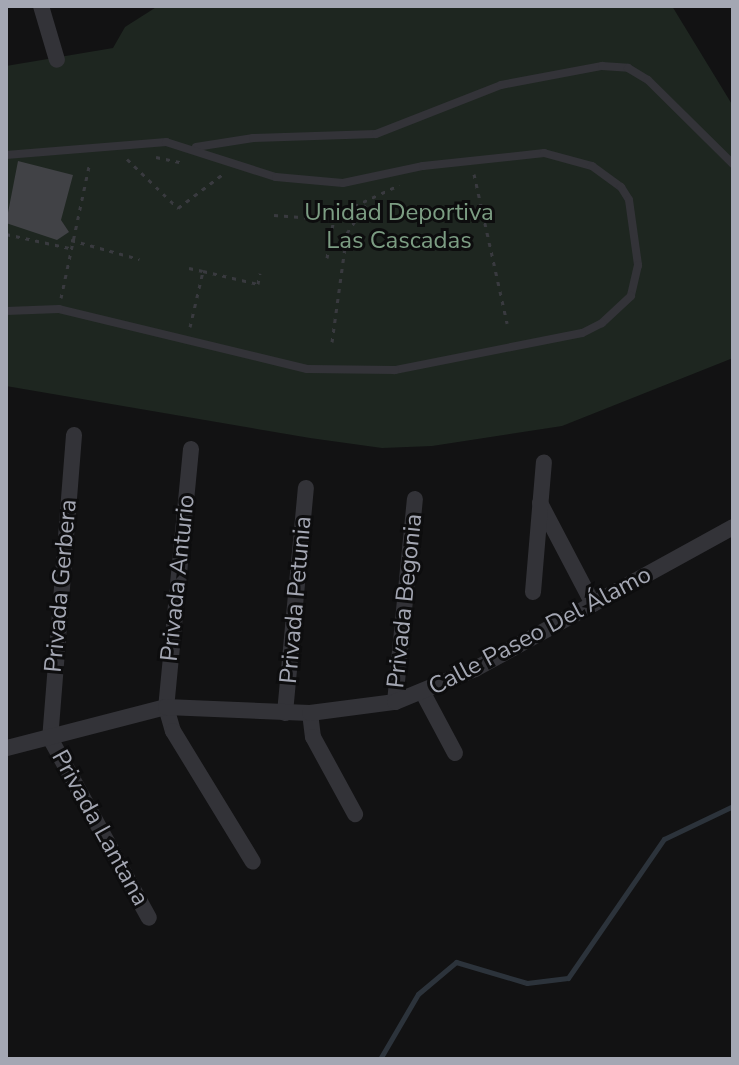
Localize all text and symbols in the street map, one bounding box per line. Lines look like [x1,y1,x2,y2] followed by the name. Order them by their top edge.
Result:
[304,199,494,255] park label: Unidad Deportiva Las Cascadas
[155,493,201,663] street label: Privada Anturio
[39,498,83,674] street label: Privada Gerbera
[382,512,428,690] street label: Privada Begonia
[274,515,318,685] street label: Privada Petunia
[424,560,656,702] street label: Calle Paseo Del Álamo
[45,745,155,911] street label: Privada Lantana

